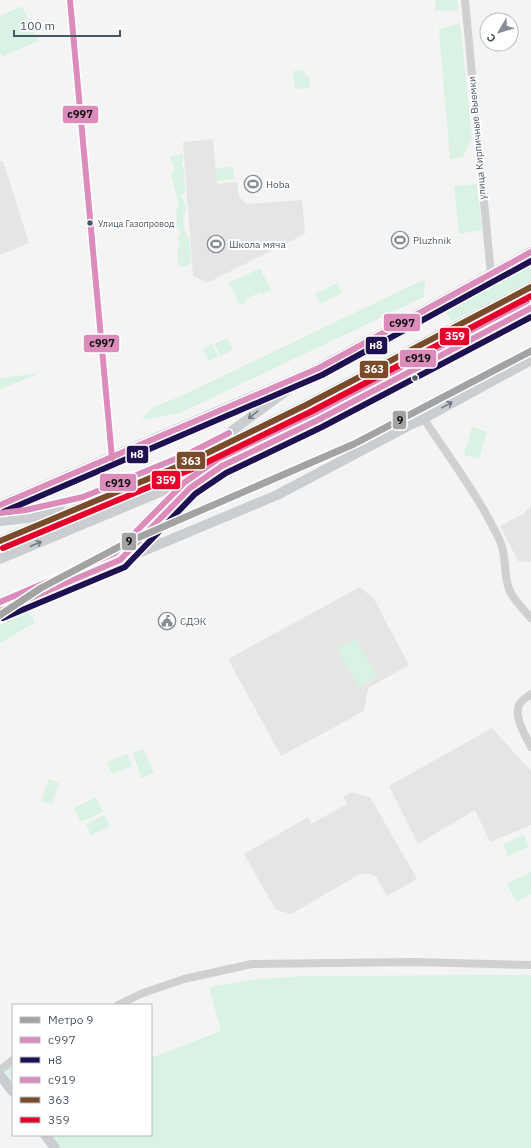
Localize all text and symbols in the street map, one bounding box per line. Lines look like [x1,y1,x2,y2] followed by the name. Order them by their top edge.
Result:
[14,12,120,38] scale bar
[479,12,519,52] north arrow
[20,18,55,33] text: 100 m
[483,31,499,45] text: С
[465,76,489,200] street label: улица Кирпичные Выемки
[62,105,99,124] line badge: с997
[67,107,93,121] text: с997
[243,174,263,194] sports icon: Hoba
[266,178,290,191] place label: Hoba
[85,218,95,228] marker: Улица Газопровод
[98,218,175,229] place label: Улица Газопровод
[390,230,410,250] sports icon: Pluzhnik
[206,234,226,254] sports icon: Школа мяча
[413,234,452,247] place label: Pluzhnik
[229,238,286,251] place label: Школа мяча
[383,313,421,332] line badge: с997
[389,316,415,330] text: с997
[439,327,470,346] line badge: 359
[445,329,465,343] text: 359
[83,334,120,353] line badge: с997
[89,336,115,350] text: с997
[365,336,388,355] line badge: н8
[369,338,383,352] text: н8
[399,349,437,368] line badge: с919
[405,351,431,365] text: с919
[359,360,389,379] line badge: 363
[364,362,384,376] text: 363
[410,373,420,383] unlabelled marker
[441,401,453,409] one-way arrow
[392,410,407,430] line badge: 9
[247,411,258,419] one-way arrow
[397,413,404,427] text: 9
[126,445,149,464] line badge: н8
[130,447,144,461] text: н8
[176,451,206,470] line badge: 363
[181,454,201,468] text: 363
[151,470,181,490] line badge: 359
[99,473,137,492] line badge: с919
[156,473,176,487] text: 359
[105,476,131,490] text: с919
[121,532,137,551] line badge: 9
[126,534,133,548] text: 9
[29,540,41,547] one-way arrow
[157,611,177,631] public building icon: СДЭК
[180,615,207,628] place label: СДЭК
[12,1004,152,1136] legend
[48,1012,94,1027] text: Метро 9
[48,1032,76,1047] text: с997
[48,1052,62,1067] text: н8
[48,1072,76,1087] text: с919
[48,1092,70,1107] text: 363
[48,1112,70,1127] text: 359

